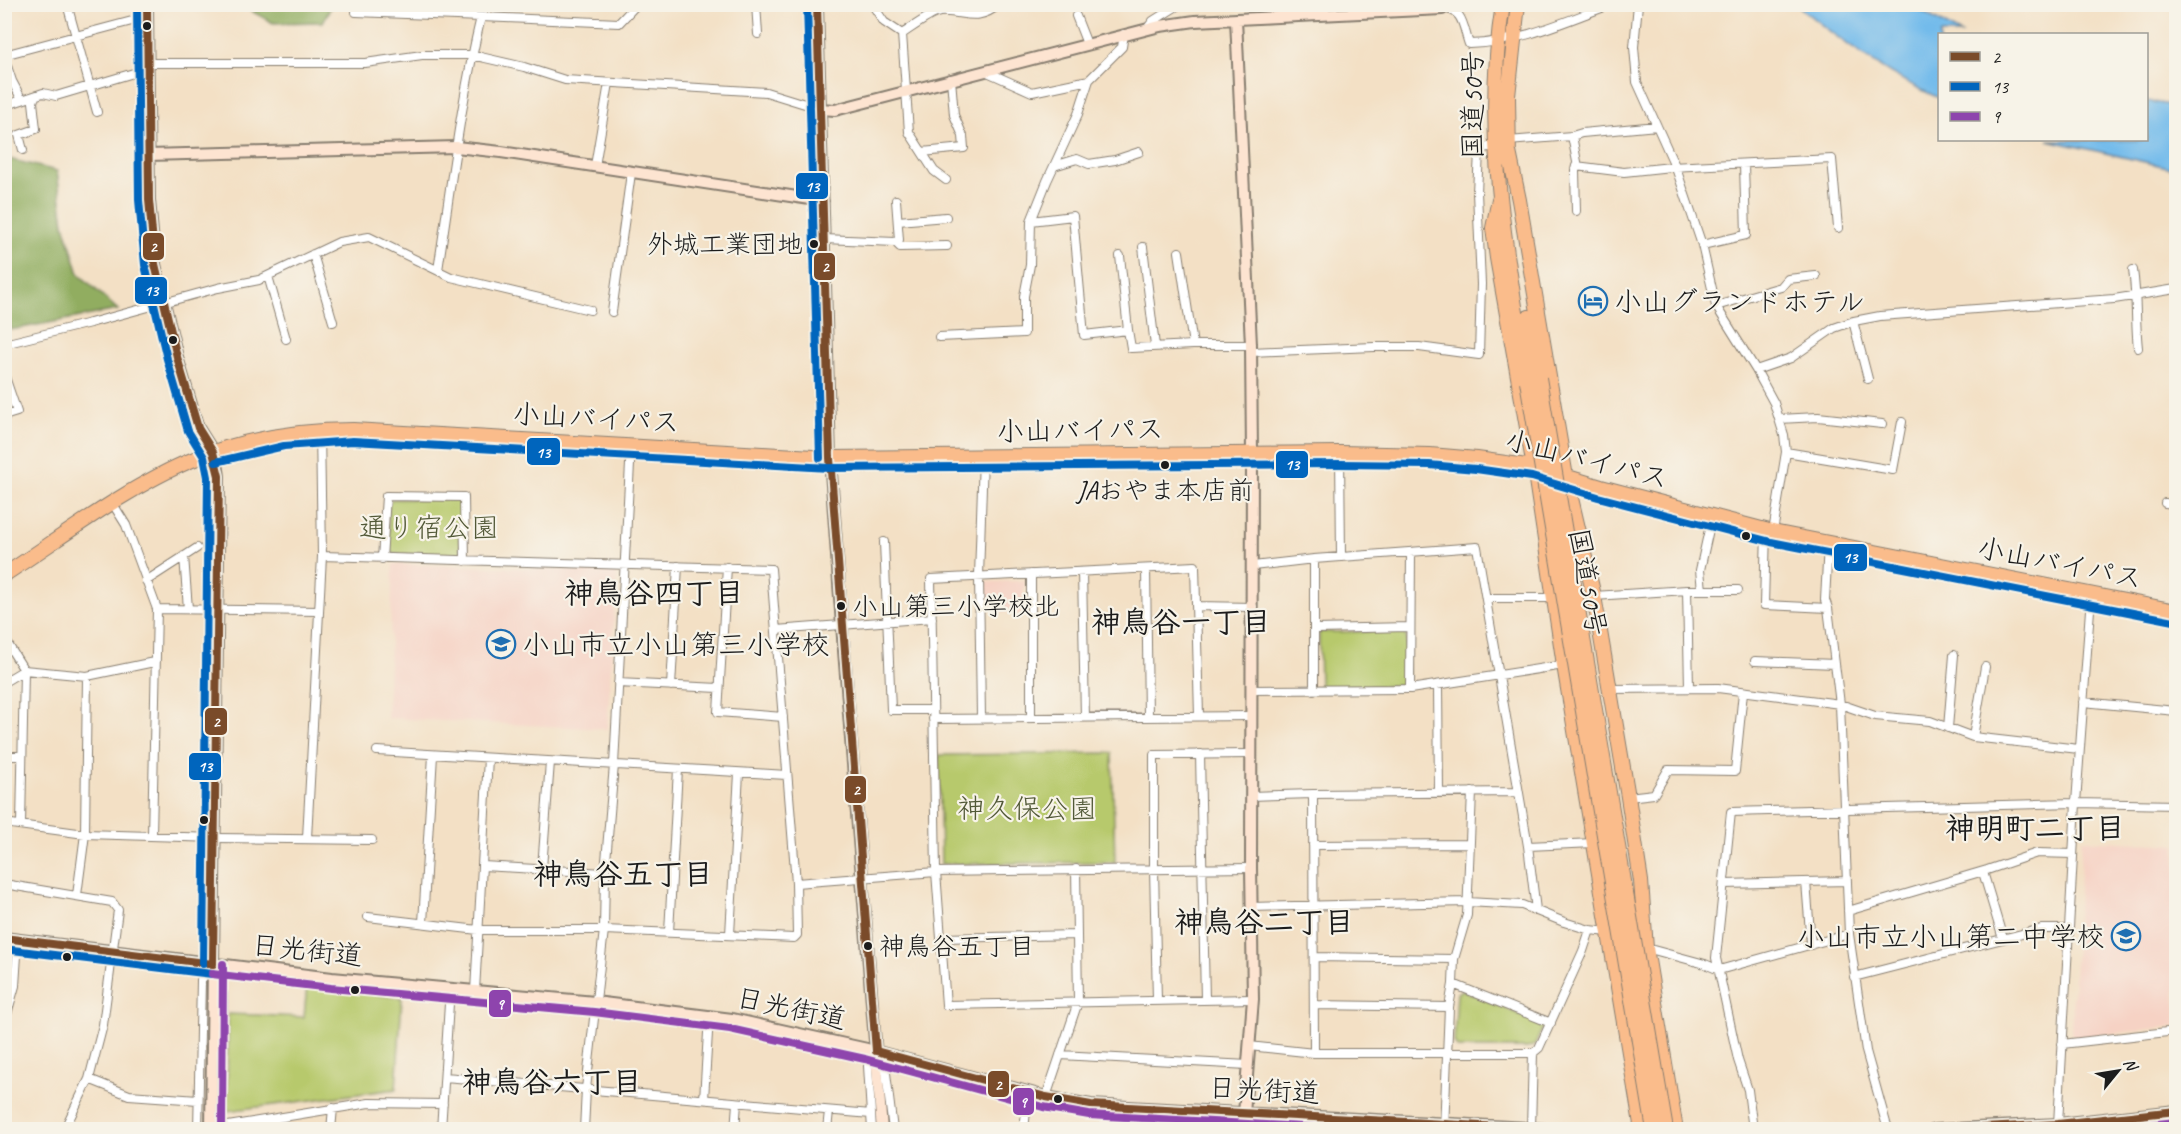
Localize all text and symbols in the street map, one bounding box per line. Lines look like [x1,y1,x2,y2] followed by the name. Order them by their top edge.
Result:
[141,20,153,32] unlabelled marker
[1938,33,2148,141] legend
[1992,46,2002,68] text: 2
[1455,50,1490,160] street label: 国道50号
[1992,76,2010,98] text: 13
[1992,106,2002,128] text: 9
[795,172,829,200] line badge: 13
[805,177,821,197] text: 13
[647,228,803,261] place label: 外城工業団地
[142,232,165,261] line badge: 2
[149,237,158,257] text: 2
[808,238,820,250] marker: 外城工業団地
[813,252,836,281] line badge: 2
[821,257,830,277] text: 2
[134,276,168,305] line badge: 13
[144,281,160,301] text: 13
[1614,284,1865,319] place label: 小山グランドホテル
[1577,285,1609,317] hotel icon: 小山グランドホテル
[167,334,179,346] unlabelled marker
[511,396,681,440] street label: 小山バイパス
[996,411,1164,449] street label: 小山バイパス
[1502,422,1672,496] street label: 小山バイパス
[526,437,561,466] line badge: 13
[536,443,552,463] text: 13
[1275,450,1309,479] line badge: 13
[1285,455,1301,475] text: 13
[1159,459,1171,471] marker: JAおやま本店前
[1074,474,1254,507] place label: JAおやま本店前
[359,510,499,545] park label: 通り宿公園
[1561,525,1615,639] street label: 国道50号
[1740,530,1752,542] unlabelled marker
[1974,530,2146,596] street label: 小山バイパス
[1833,543,1868,572] line badge: 13
[1843,548,1859,568] text: 13
[564,574,744,612] district label: 神鳥谷四丁目
[852,590,1060,623] place label: 小山第三小学校北
[835,600,847,612] marker: 小山第三小学校北
[1091,603,1271,641] district label: 神鳥谷一丁目
[522,627,830,662] place label: 小山市立小山第三小学校
[485,628,517,660] school or university icon: 小山市立小山第三小学校
[204,707,228,736] line badge: 2
[212,712,221,732] text: 2
[188,752,222,781] line badge: 13
[198,757,214,777] text: 13
[844,775,867,804] line badge: 2
[852,780,861,800] text: 2
[957,791,1097,826] park label: 神久保公園
[1945,809,2125,847] district label: 神明町二丁目
[198,814,210,826] unlabelled marker
[533,855,713,893] district label: 神鳥谷五丁目
[1174,903,1354,941] district label: 神鳥谷二丁目
[1797,919,2105,954] place label: 小山市立小山第二中学校
[2110,920,2142,952] school or university icon: 小山市立小山第二中学校
[249,927,365,973] street label: 日光街道
[879,930,1035,963] place label: 神鳥谷五丁目
[862,940,874,952] marker: 神鳥谷五丁目
[61,951,73,963] unlabelled marker
[733,979,849,1037] street label: 日光街道
[349,984,361,996] unlabelled marker
[488,989,512,1018] line badge: 9
[496,994,505,1014] text: 9
[2088,1041,2148,1101] north arrow
[2119,1055,2143,1076] text: N
[462,1063,642,1101] district label: 神鳥谷六丁目
[987,1070,1010,1098] line badge: 2
[1207,1070,1321,1110] street label: 日光街道
[994,1075,1003,1095] text: 2
[1012,1087,1035,1116] line badge: 9
[1019,1092,1028,1112] text: 9
[1052,1093,1064,1105] unlabelled marker

